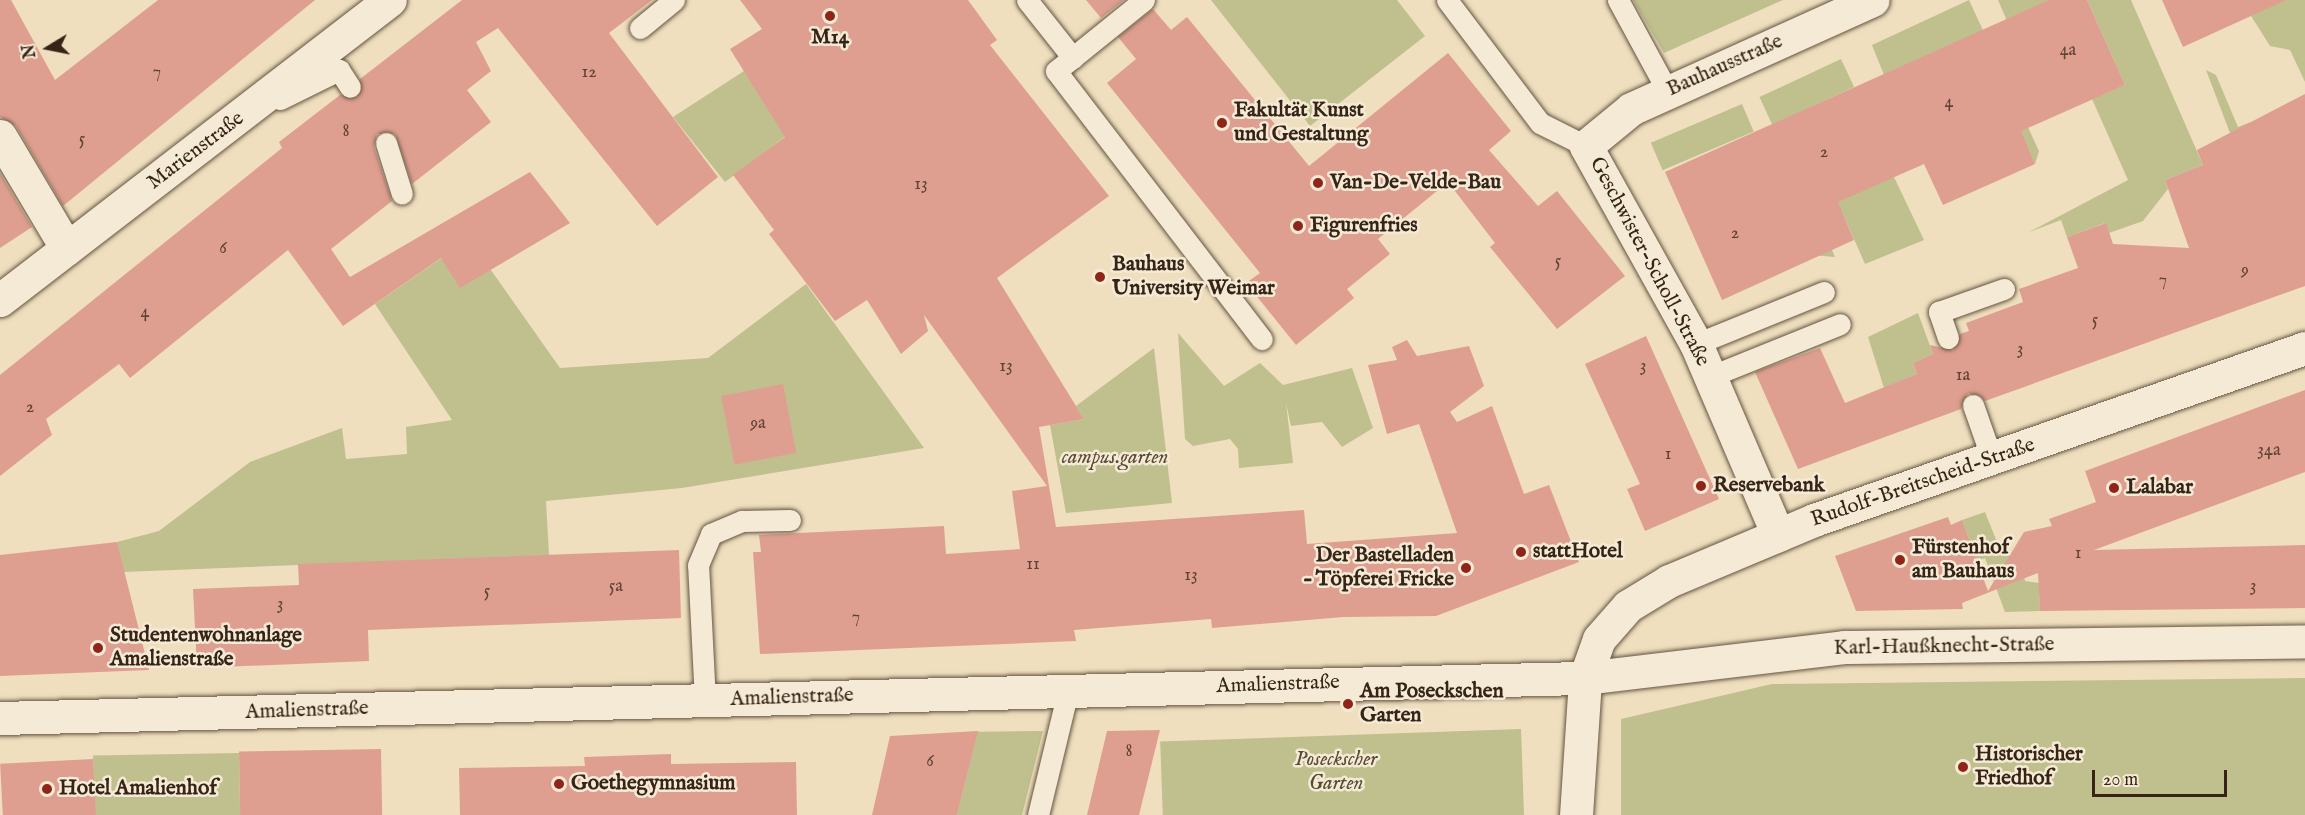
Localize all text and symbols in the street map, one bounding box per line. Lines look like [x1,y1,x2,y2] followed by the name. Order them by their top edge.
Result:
[823,9,837,23] marker: M14
[18,18,78,78] north arrow
[811,25,849,51] place label: M14
[1663,29,1787,103] street label: Bauhausstraße
[2060,40,2076,62] house number: 4a
[19,43,41,60] text: N
[153,62,161,84] house number: 7
[581,62,597,84] house number: 12
[1945,92,1953,114] house number: 4
[1234,98,1368,148] place label: Fakultät Kunst und Gestaltung
[143,106,249,196] street label: Marienstraße
[1215,116,1229,130] marker: Fakultät Kunst und Gestaltung
[342,121,350,143] house number: 8
[79,129,85,151] house number: 5
[1820,142,1828,164] house number: 2
[1583,153,1715,371] street label: Geschwister-Scholl-Straße
[1330,170,1501,196] place label: Van-De-Velde-Bau
[914,174,928,196] house number: 13
[1311,176,1325,190] marker: Van-De-Velde-Bau
[1310,213,1418,239] place label: Figurenfries
[1291,219,1305,233] marker: Figurenfries
[1731,223,1739,245] house number: 2
[219,238,227,260] house number: 6
[1555,251,1561,273] house number: 5
[1112,252,1275,302] place label: Bauhaus University Weimar
[2241,260,2249,282] house number: 9
[1093,270,1107,284] marker: Bauhaus University Weimar
[2159,270,2167,292] house number: 7
[141,302,149,324] house number: 4
[2092,310,2098,332] house number: 5
[2017,339,2023,361] house number: 3
[999,356,1013,378] house number: 13
[1640,356,1646,378] house number: 3
[1956,365,1970,387] house number: 1a
[26,397,34,419] house number: 2
[750,413,766,435] house number: 9a
[1808,433,2038,533] street label: Rudolf-Breitscheid-Straße
[2257,440,2281,462] house number: 34a
[1665,444,1671,466] house number: 1
[1062,445,1168,471] park label: campus.garten
[1713,473,1825,499] place label: Reservebank
[2126,475,2193,501] place label: Lalabar
[1694,479,1708,493] marker: Reservebank
[2107,481,2121,495] marker: Lalabar
[1912,535,2014,585] place label: Fürstenhof am Bauhaus
[1533,539,1623,565] place label: stattHotel
[1304,543,1454,593] place label: Der Bastelladen – Töpferei Fricke
[2075,543,2081,565] house number: 1
[1514,545,1528,559] marker: stattHotel
[1893,553,1907,567] marker: Fürstenhof am Bauhaus
[1026,554,1040,576] house number: 11
[1459,561,1473,575] marker: Der Bastelladen – Töpferei Fricke
[1184,565,1198,587] house number: 13
[609,576,623,598] house number: 5a
[2250,576,2256,598] house number: 3
[484,581,490,603] house number: 5
[277,594,283,616] house number: 3
[852,607,860,629] house number: 7
[110,623,302,673] place label: Studentenwohnanlage Amalienstraße
[1833,632,2055,662] street label: Karl-Haußknecht-Straße
[91,641,105,655] marker: Studentenwohnanlage Amalienstraße
[1216,670,1340,700] street label: Amalienstraße
[1360,679,1504,729] place label: Am Poseckschen Garten
[730,683,854,713] street label: Amalienstraße
[245,696,369,726] street label: Amalienstraße
[1341,697,1355,711] marker: Am Poseckschen Garten
[1125,741,1133,763] house number: 8
[1975,742,2083,792] place label: Historischer Friedhof
[1295,747,1377,797] park label: Poseckscher Garten
[926,751,934,773] house number: 6
[2095,758,2230,796] scale bar
[1956,760,1970,774] marker: Historischer Friedhof
[2103,769,2138,792] text: 20 m
[571,771,735,797] place label: Goethegymnasium
[59,776,217,802] place label: Hotel Amalienhof
[552,777,566,791] marker: Goethegymnasium
[40,782,54,796] marker: Hotel Amalienhof

